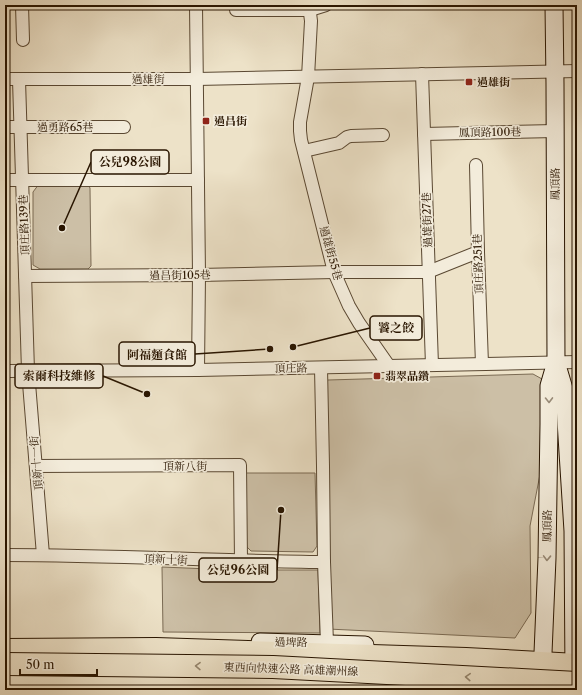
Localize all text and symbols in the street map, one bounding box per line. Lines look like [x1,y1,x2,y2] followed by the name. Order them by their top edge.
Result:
[132,72,165,86] street label: 過雄街
[477,75,511,89] place label: 過雄街
[464,77,474,87] marker: 過雄街
[214,114,248,128] place label: 過昌街
[201,116,211,126] marker: 過昌街
[37,120,93,134] street label: 過勇路65巷
[459,124,521,140] street label: 鳳頂路100巷
[91,150,169,174] callout: 公兒98公園
[99,154,161,169] text: 公兒98公園
[548,168,562,201] street label: 鳳頂路
[419,192,435,248] street label: 過雄街27巷
[16,194,32,256] street label: 頂庄路139巷
[317,224,345,282] street label: 過雄街55巷
[470,233,486,295] street label: 頂庄路251巷
[149,267,211,283] street label: 過昌街105巷
[370,316,422,340] callout: 饕之餃
[378,320,414,335] text: 饕之餃
[119,342,195,366] callout: 阿福麵食館
[127,347,187,362] text: 阿福麵食館
[274,361,308,375] street label: 頂庄路
[15,364,103,388] callout: 索爾科技維修
[23,368,95,383] text: 索爾科技維修
[385,369,429,383] place label: 翡翠晶鑽
[372,371,382,381] marker: 翡翠晶鑽
[545,397,553,403] one-way arrow
[27,435,45,491] street label: 頂新十一街
[163,459,207,473] street label: 頂新八街
[540,509,554,543] street label: 鳳頂路
[144,551,188,567] street label: 頂新十街
[543,555,551,561] one-way arrow
[199,558,277,582] callout: 公兒96公園
[207,562,269,577] text: 公兒96公園
[274,635,308,649] street label: 過埤路
[20,651,97,677] scale bar
[26,657,55,672] text: 50 m
[223,660,359,678] street label: 東西向快速公路 高雄潮州線
[195,662,201,670] one-way arrow
[465,673,471,682] one-way arrow

